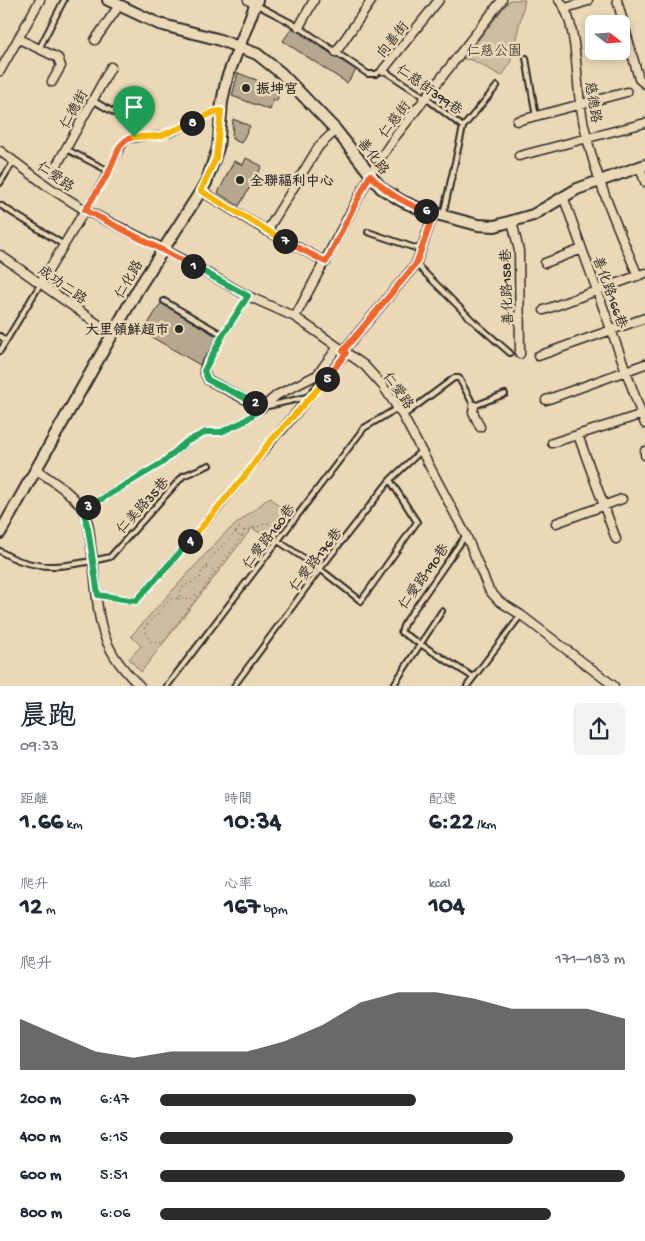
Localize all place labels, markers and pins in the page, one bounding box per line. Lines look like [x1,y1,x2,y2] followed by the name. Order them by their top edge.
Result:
[240,82,252,94] marker: 振坤宮
[256,82,298,99] place label: 振坤宮
[113,86,155,137] pin
[180,110,204,136] pin: 8
[250,173,334,191] place label: 全聯福利中心
[234,174,246,186] marker: 全聯福利中心
[414,198,438,224] pin: 6
[272,228,298,254] pin: 7
[180,254,206,278] pin: 1
[85,322,169,340] place label: 大里領鮮超市
[173,323,185,335] marker: 大里領鮮超市
[314,366,340,392] pin: 5
[242,390,268,416] pin: 2
[76,494,100,520] pin: 3
[178,528,202,554] pin: 4

